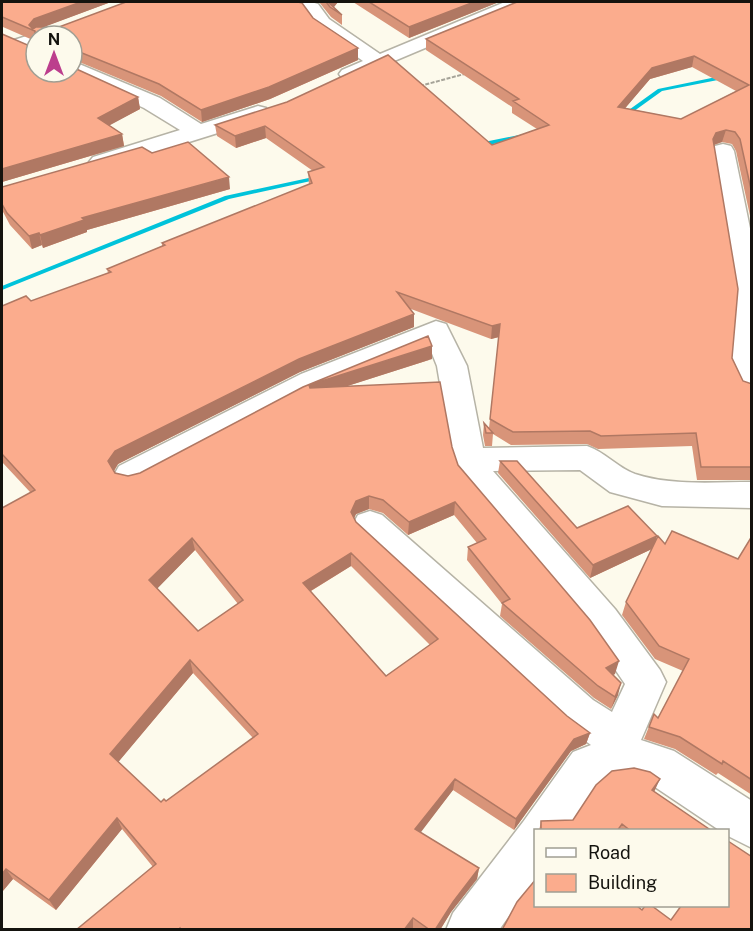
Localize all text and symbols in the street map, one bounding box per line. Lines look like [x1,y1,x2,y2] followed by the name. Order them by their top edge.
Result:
[24,24,84,84] north arrow
[48,30,60,49] text: N
[534,829,729,907] legend
[588,842,631,863] text: Road
[588,872,657,893] text: Building

